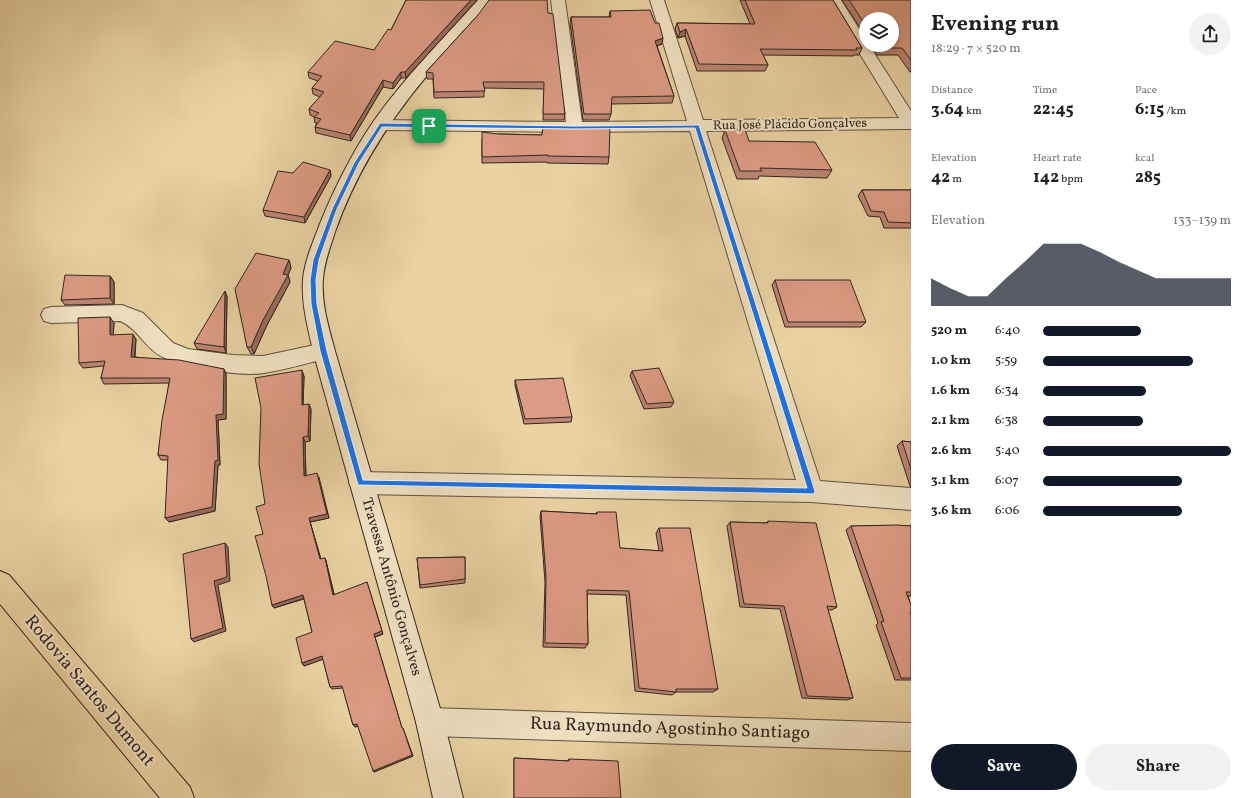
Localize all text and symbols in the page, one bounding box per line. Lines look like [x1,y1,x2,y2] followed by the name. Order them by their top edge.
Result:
[931,9,1060,40] text: Evening run
[859,12,899,52] map controls
[859,12,899,52] button: layers
[1189,13,1231,55] button: share
[931,40,1021,58] text: 18:29 · 7 × 520 m
[931,83,973,98] text: Distance
[1033,83,1057,98] text: Time
[1135,83,1157,98] text: Pace
[931,98,964,121] text: 3.64
[1033,98,1074,121] text: 22:45
[1135,98,1164,121] text: 6:15
[964,104,982,119] text: km
[1164,104,1186,119] text: /km
[412,109,446,143] pin
[418,115,440,137] icon: arrive
[713,115,868,135] street label: Rua José Plácido Gonçalves
[931,151,977,166] text: Elevation
[1033,151,1082,166] text: Heart rate
[1135,151,1155,166] text: kcal
[931,166,950,189] text: 42
[1033,166,1059,189] text: 142
[1135,166,1161,189] text: 285
[950,172,962,187] text: m
[1059,172,1083,187] text: bpm
[931,212,985,230] text: Elevation
[1173,212,1231,230] text: 133–139 m
[931,322,967,340] text: 520 m
[995,322,1020,340] text: 6:40
[931,352,971,370] text: 1.0 km
[995,352,1017,370] text: 5:59
[931,382,970,400] text: 1.6 km
[995,382,1019,400] text: 6:34
[931,412,970,430] text: 2.1 km
[995,412,1018,430] text: 6:38
[931,442,972,460] text: 2.6 km
[995,442,1020,460] text: 5:40
[931,472,970,490] text: 3.1 km
[995,472,1019,490] text: 6:07
[355,495,427,679] street label: Travessa Antônio Gonçalves
[931,502,972,520] text: 3.6 km
[995,502,1019,520] text: 6:06
[18,610,160,772] street label: Rodovia Santos Dumont
[529,712,811,746] street label: Rua Raymundo Agostinho Santiago
[931,744,1077,790] button: Save
[1085,744,1231,790] button: Share

